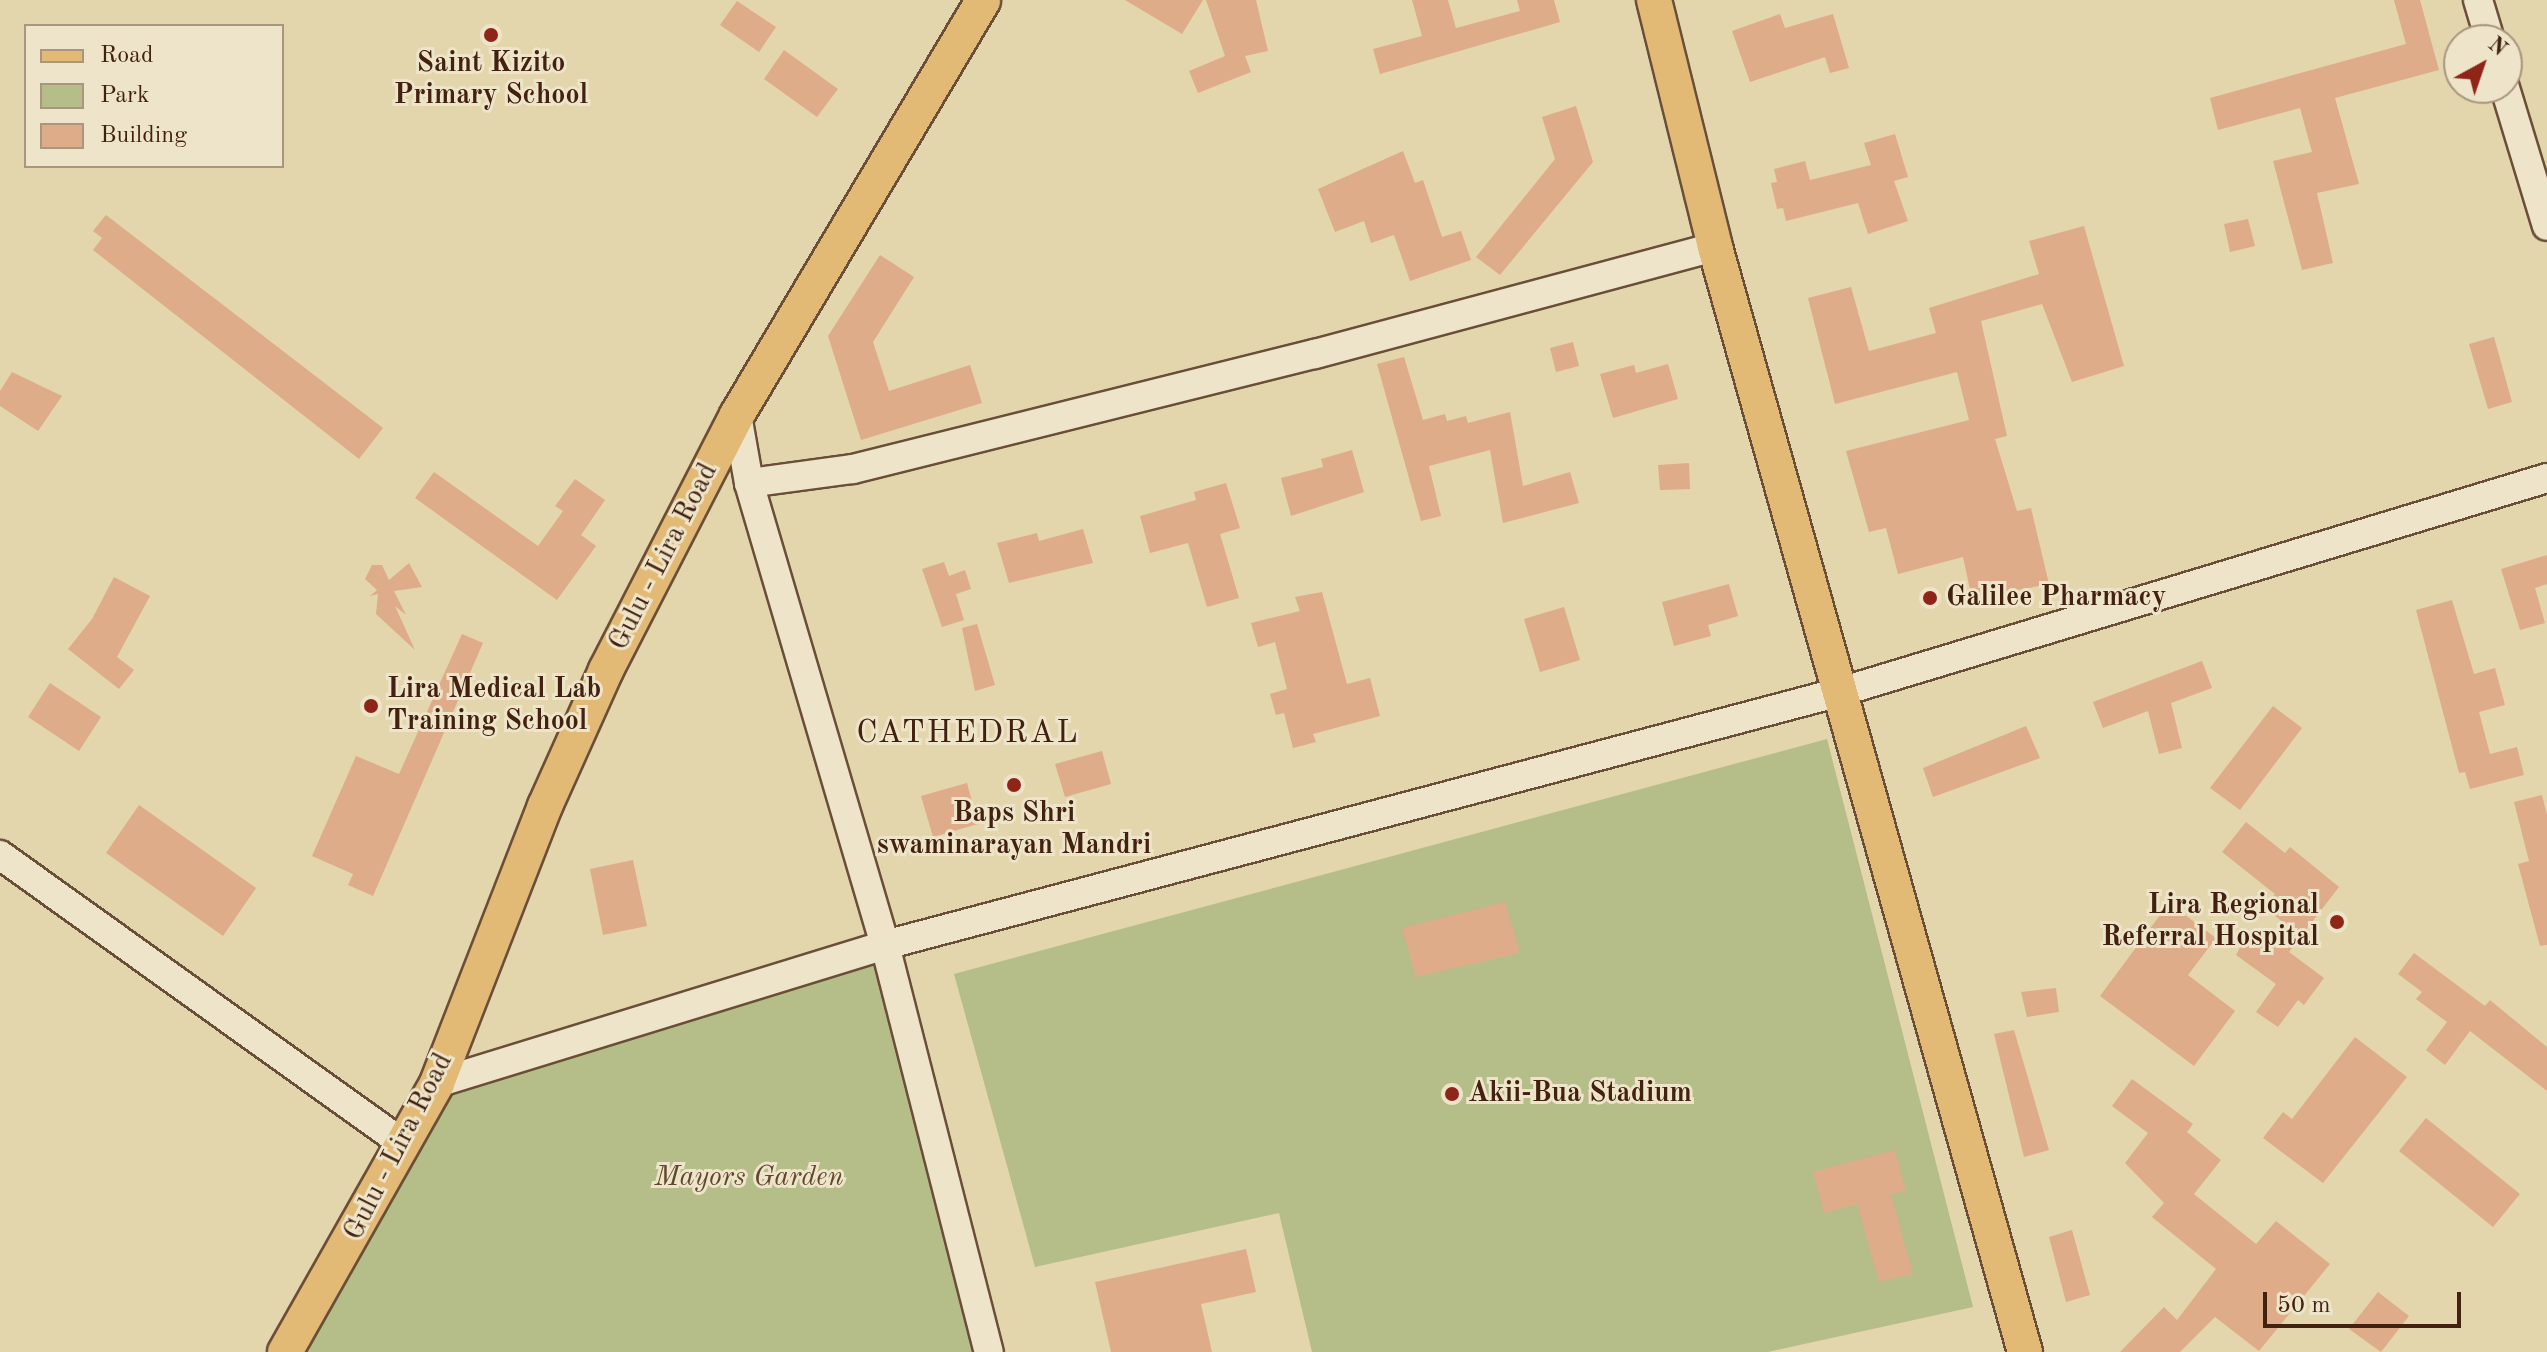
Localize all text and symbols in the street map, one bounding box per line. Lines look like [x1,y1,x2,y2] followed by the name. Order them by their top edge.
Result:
[24,24,284,168] legend
[2443,24,2523,104] north arrow
[482,26,500,44] marker: Saint Kizito Primary School
[2484,33,2511,61] text: N
[100,44,153,68] text: Road
[394,47,588,113] place label: Saint Kizito Primary School
[100,84,149,108] text: Park
[100,124,187,148] text: Building
[602,458,726,656] street label: Gulu - Lira Road
[1946,581,2166,615] place label: Galilee Pharmacy
[1921,589,1939,607] marker: Galilee Pharmacy
[387,673,601,739] place label: Lira Medical Lab Training School
[362,697,380,715] marker: Lira Medical Lab Training School
[856,715,1080,753] district label: CATHEDRAL
[1005,776,1023,794] marker: Baps Shri swaminarayan Mandri
[877,797,1151,863] place label: Baps Shri swaminarayan Mandri
[2102,889,2319,955] place label: Lira Regional Referral Hospital
[2326,911,2348,933] marker: Lira Regional Referral Hospital
[337,1048,461,1246] street label: Gulu - Lira Road
[1468,1077,1692,1111] place label: Akii-Bua Stadium
[1443,1085,1461,1103] marker: Akii-Bua Stadium
[654,1161,844,1195] park label: Mayors Garden
[2267,1276,2465,1326] scale bar
[2277,1294,2331,1318] text: 50 m

